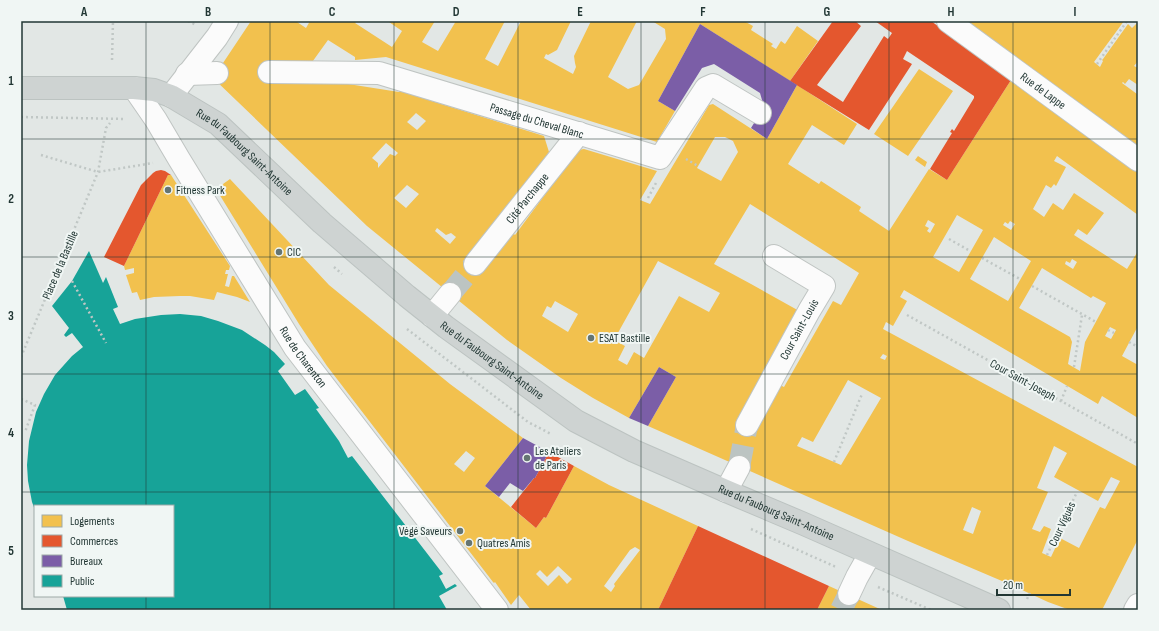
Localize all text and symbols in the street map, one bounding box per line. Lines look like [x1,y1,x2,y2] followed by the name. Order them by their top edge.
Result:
[80,4,88,20] text: A
[205,4,211,20] text: B
[329,4,336,20] text: C
[453,4,460,20] text: D
[577,4,583,20] text: E
[700,4,706,20] text: F
[824,4,831,20] text: G
[948,4,955,20] text: H
[1074,4,1077,20] text: I
[1017,69,1069,113] street label: Rue de Lappe
[8,73,14,89] text: 1
[488,100,586,143] street label: Passage du Cheval Blanc
[193,106,296,199] street label: Rue du Faubourg Saint-Antoine
[503,170,552,227] street label: Cité Parchappe
[176,183,225,198] place label: Fitness Park
[163,185,173,195] marker: Fitness Park
[8,191,14,207] text: 2
[39,228,82,302] street label: Place de la Bastille
[287,245,301,260] place label: CIC
[274,247,284,257] marker: CIC
[777,296,822,363] street label: Cour Saint-Louis
[8,308,14,324] text: 3
[437,318,547,403] street label: Rue du Faubourg Saint-Antoine
[276,324,330,391] street label: Rue de Charenton
[599,331,650,346] place label: ESAT Bastille
[586,333,596,343] marker: ESAT Bastille
[987,356,1058,405] street label: Cour Saint-Joseph
[8,425,14,441] text: 4
[535,444,581,473] place label: Les Ateliers de Paris
[522,453,532,463] marker: Les Ateliers de Paris
[716,482,837,544] street label: Rue du Faubourg Saint-Antoine
[1046,499,1079,549] street label: Cour Viguès
[34,505,174,597] legend
[70,514,114,529] text: Logements
[399,524,452,539] place label: Végé Saveurs
[455,526,465,536] marker: Végé Saveurs
[70,534,118,549] text: Commerces
[477,536,530,551] place label: Quatres Amis
[464,538,474,548] marker: Quatres Amis
[8,543,14,559] text: 5
[70,554,103,569] text: Bureaux
[997,571,1070,597] scale bar
[70,574,95,589] text: Public
[1003,578,1023,593] text: 20 m

